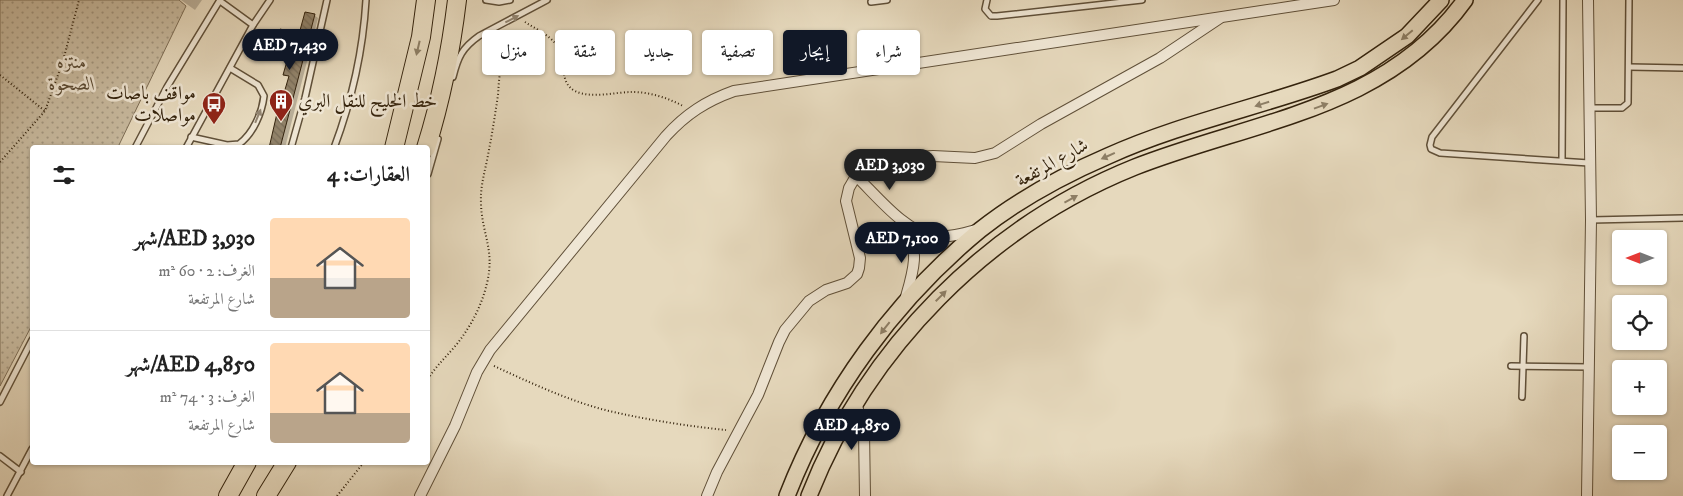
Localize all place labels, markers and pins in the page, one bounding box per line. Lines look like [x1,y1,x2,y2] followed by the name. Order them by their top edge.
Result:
[233,28,347,71] pin: AED 7,430
[106,82,196,127] place label: مواقف باصات مواصلات
[268,88,294,122] building icon: خط الخليج للنقل البري
[298,90,437,118] place label: خط الخليج للنقل البري
[201,91,227,125] bus stop icon: مواقف باصات مواصلات
[833,148,947,191] pin: AED 3,930
[845,222,959,264] pin: AED 7,100
[795,408,909,451] pin: AED 4,850

